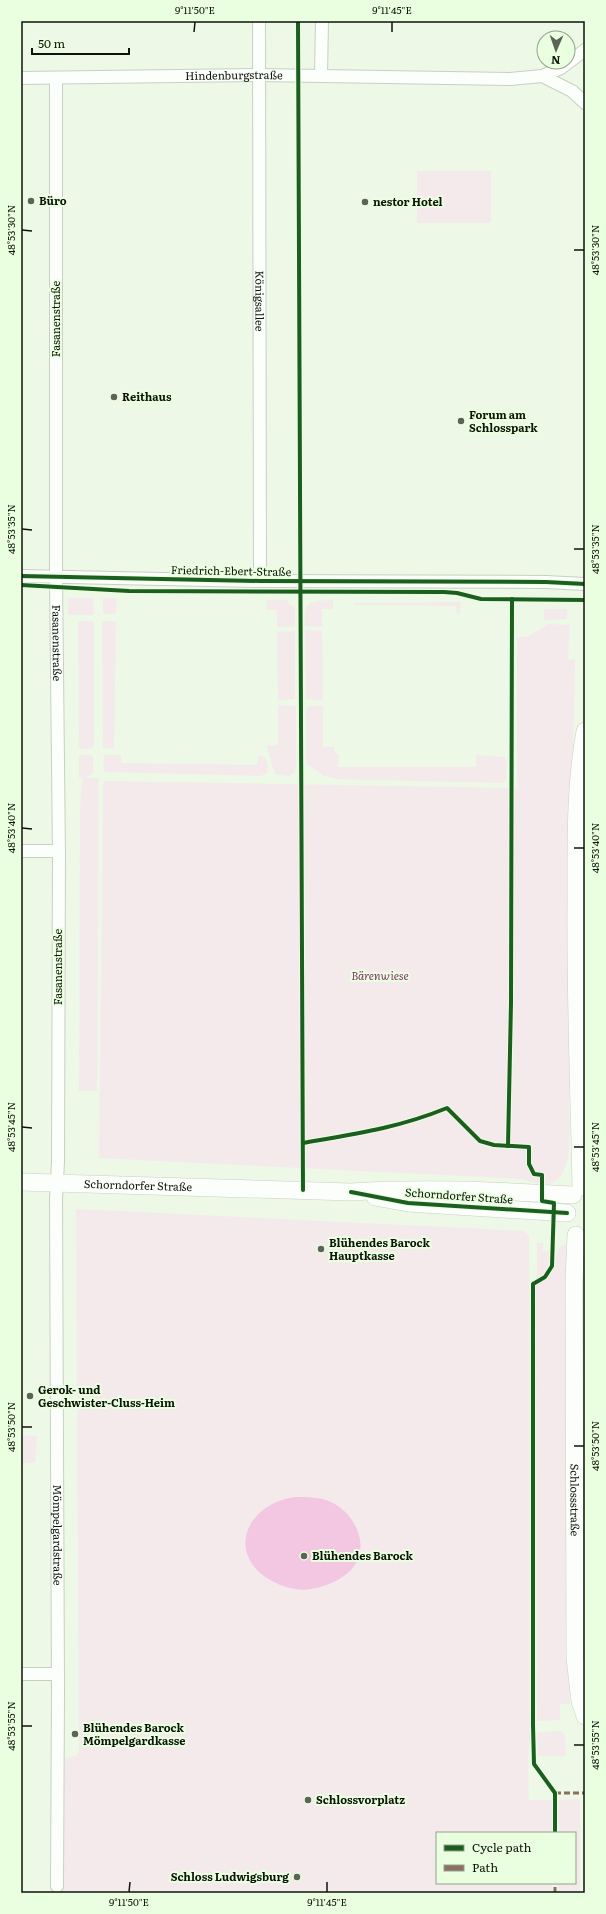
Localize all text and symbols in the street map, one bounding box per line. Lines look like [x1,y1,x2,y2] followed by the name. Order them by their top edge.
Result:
[175,2,215,17] text: 9°11'50"E
[372,2,412,17] text: 9°11'45"E
[32,30,129,56] scale bar
[536,30,576,70] north arrow
[38,34,65,52] text: 50 m
[551,53,561,69] text: N
[185,66,283,83] street label: Hindenburgstraße
[39,192,67,208] place label: Büro
[373,193,443,209] place label: nestor Hotel
[26,196,36,206] marker: Büro
[360,197,370,207] marker: nestor Hotel
[3,205,18,255] text: 48°53'30"N
[587,225,602,275] text: 48°53'30"N
[252,271,269,332] street label: Königsallee
[47,281,63,357] street label: Fasanenstraße
[122,388,172,404] place label: Reithaus
[109,392,119,402] marker: Reithaus
[469,406,538,435] place label: Forum am Schlosspark
[456,416,466,426] marker: Forum am Schlosspark
[3,504,18,554] text: 48°53'35"N
[587,524,602,574] text: 48°53'35"N
[171,561,292,579] street label: Friedrich-Ebert-Straße
[49,605,66,682] street label: Fasanenstraße
[3,803,18,853] text: 48°53'40"N
[587,823,602,873] text: 48°53'40"N
[49,929,65,1005] street label: Fasanenstraße
[351,967,409,983] park label: Bärenwiese
[3,1102,18,1152] text: 48°53'45"N
[587,1122,602,1172] text: 48°53'45"N
[84,1175,193,1194] street label: Schorndorfer Straße
[405,1183,514,1207] street label: Schorndorfer Straße
[329,1234,431,1263] place label: Blühendes Barock Hauptkasse
[316,1244,326,1254] marker: Blühendes Barock Hauptkasse
[38,1381,175,1410] place label: Gerok- und Geschwister-Cluss-Heim
[25,1391,35,1401] marker: Gerok- und Geschwister-Cluss-Heim
[3,1402,18,1452] text: 48°53'50"N
[587,1421,602,1471] text: 48°53'50"N
[567,1464,584,1537] street label: Schlossstraße
[50,1484,67,1586] street label: Mömpelgardstraße
[312,1547,414,1563] place label: Blühendes Barock
[299,1551,309,1561] marker: Blühendes Barock
[3,1701,18,1751] text: 48°53'55"N
[83,1719,186,1748] place label: Blühendes Barock Mömpelgardkasse
[587,1720,602,1770] text: 48°53'55"N
[70,1729,80,1739] marker: Blühendes Barock Mömpelgardkasse
[316,1791,405,1807] place label: Schlossvorplatz
[303,1795,313,1805] marker: Schlossvorplatz
[436,1832,576,1884] legend
[472,1838,532,1856] text: Cycle path
[472,1858,498,1876] text: Path
[171,1868,289,1884] place label: Schloss Ludwigsburg
[292,1872,302,1882] marker: Schloss Ludwigsburg
[109,1894,149,1909] text: 9°11'50"E
[307,1894,347,1909] text: 9°11'45"E

